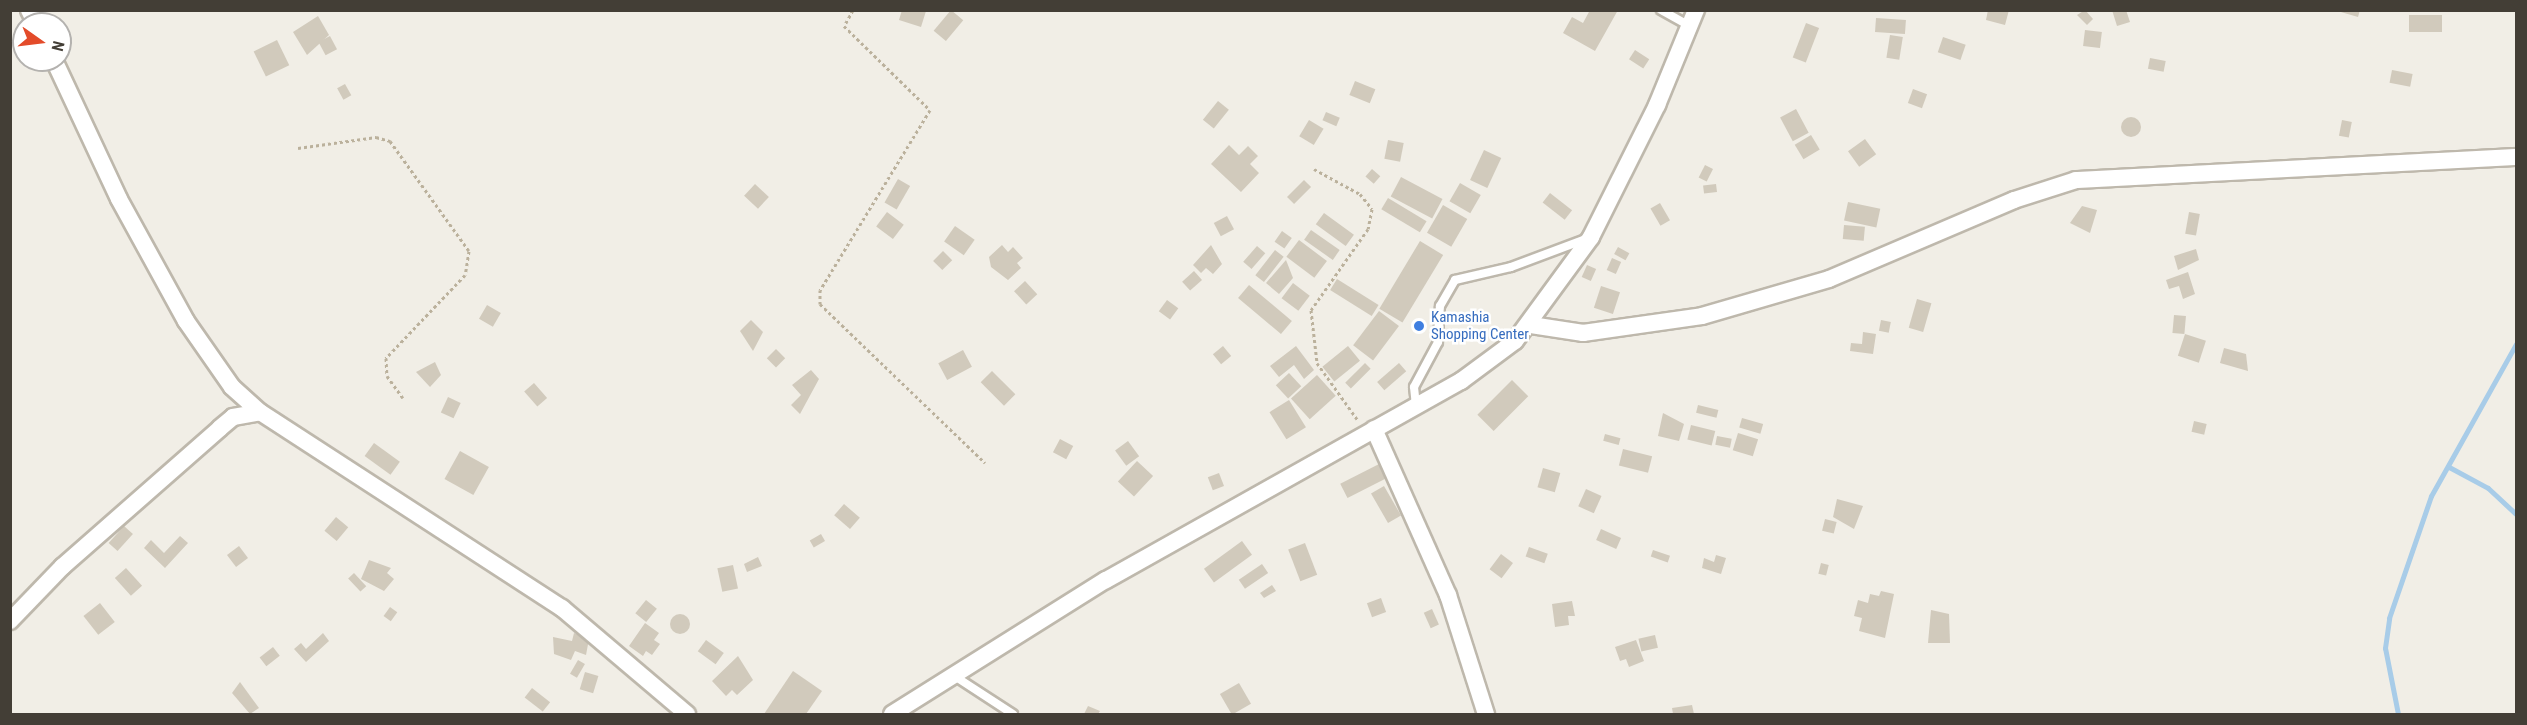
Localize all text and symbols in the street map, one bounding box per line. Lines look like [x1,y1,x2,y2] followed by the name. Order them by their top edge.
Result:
[12,12,72,72] north arrow
[48,39,68,53] text: N
[1431,308,1529,343] place label: Kamashia Shopping Center
[1412,319,1426,333] marker: Kamashia Shopping Center

